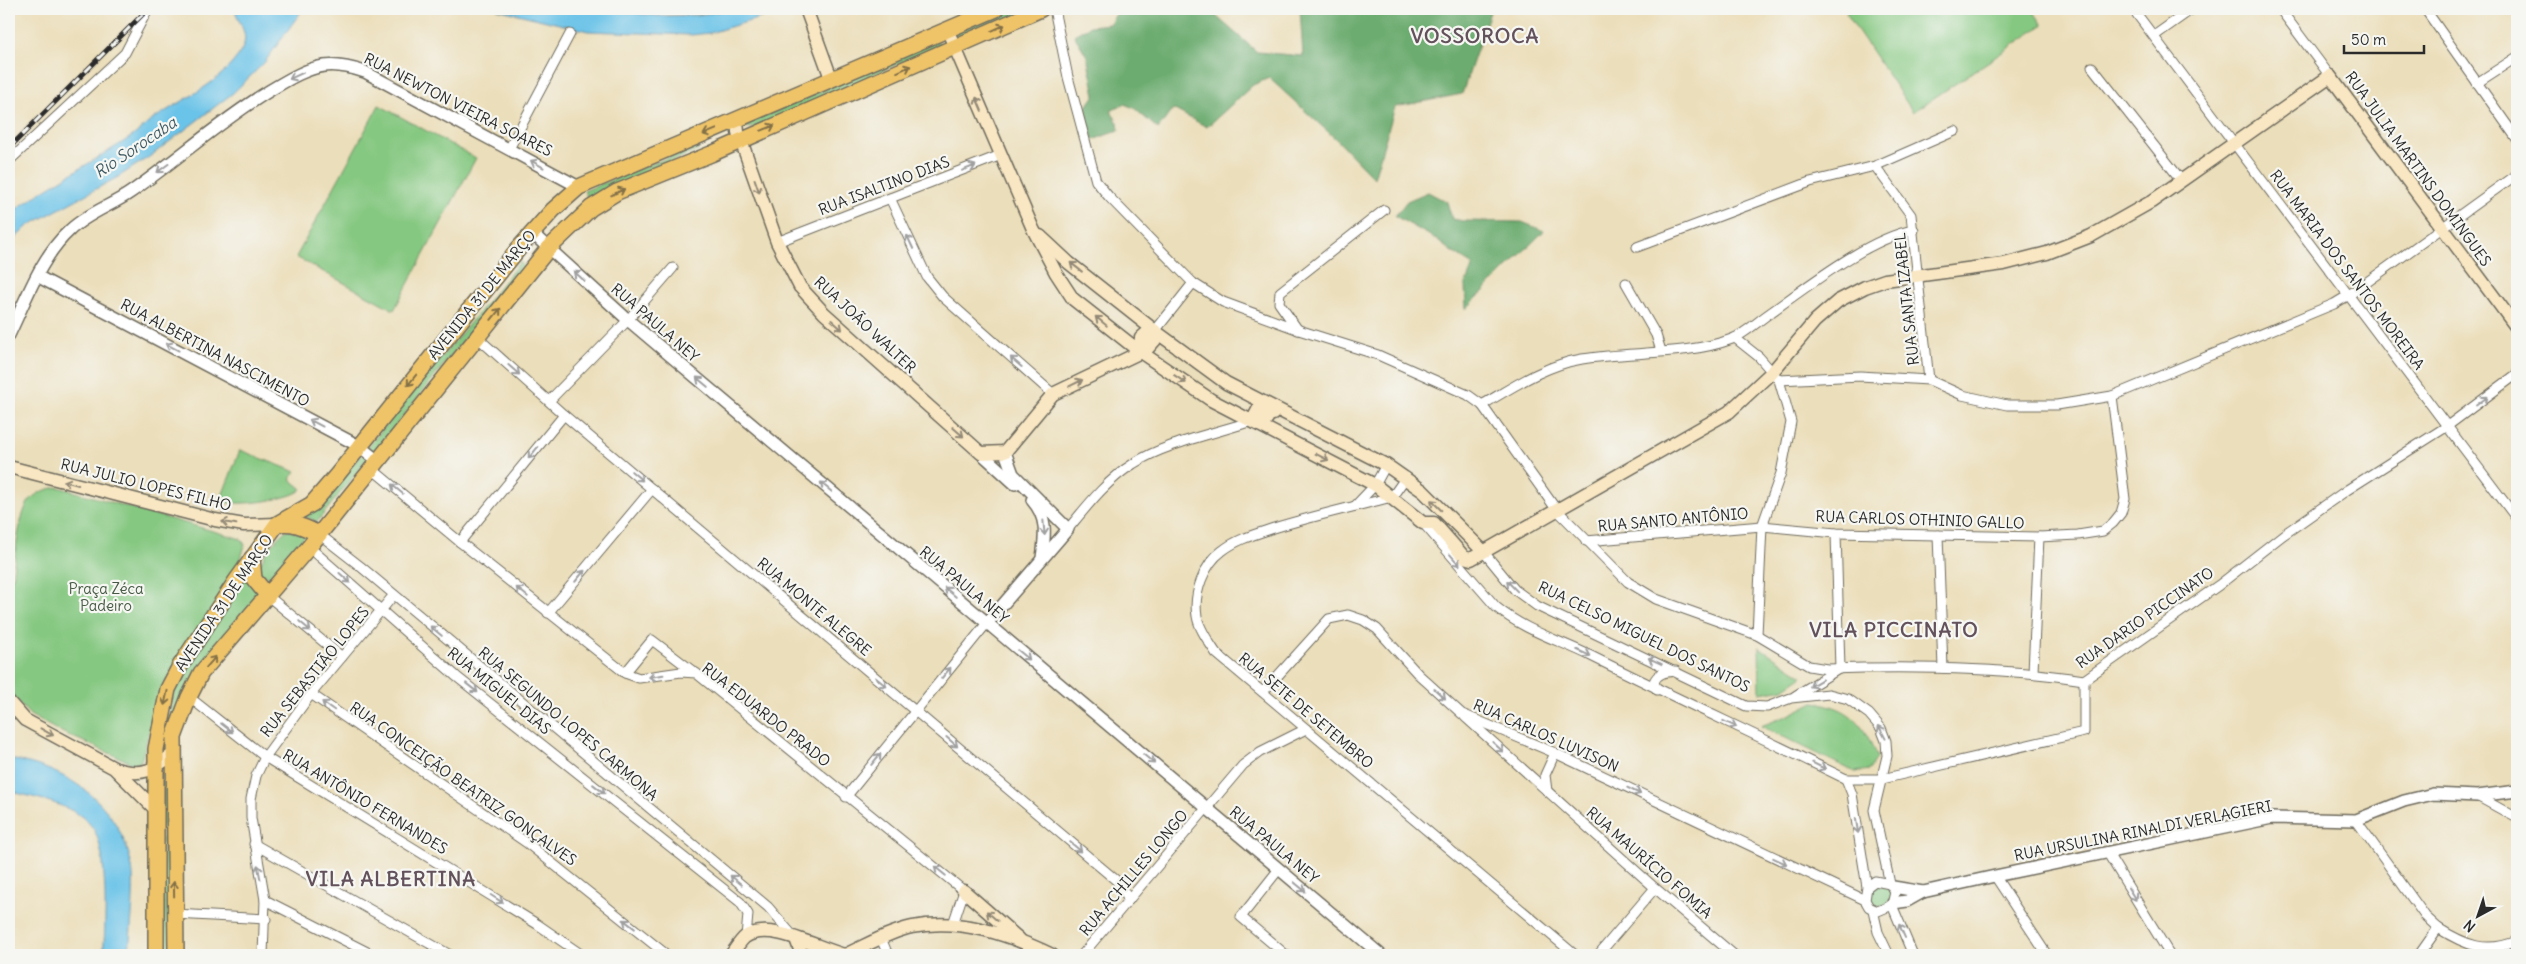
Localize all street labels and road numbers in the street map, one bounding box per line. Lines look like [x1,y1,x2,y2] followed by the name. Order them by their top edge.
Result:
[361,49,556,160] street label: RUA NEWTON VIEIRA SOARES
[2341,68,2495,270] street label: RUA JULIA MARTINS DOMINGUES
[816,152,952,219] street label: RUA ISALTINO DIAS
[2266,166,2429,374] street label: RUA MARIA DOS SANTOS MOREIRA
[424,226,540,363] street label: AVENIDA 31 DE MARÇO
[1890,232,1923,366] street label: RUA SANTA IZABEL
[810,272,921,377] street label: RUA JOÃO WALTER
[607,279,704,366] street label: RUA PAULA NEY
[117,294,313,411] street label: RUA ALBERTINA NASCIMENTO
[59,454,233,515] street label: RUA JULIO LOPES FILHO
[1597,502,1749,536] street label: RUA SANTO ANTÔNIO
[1815,506,2025,533] street label: RUA CARLOS OTHINIO GALLO
[171,531,277,675] street label: AVENIDA 31 DE MARÇO
[916,542,1013,628] street label: RUA PAULA NEY
[753,553,875,660] street label: RUA MONTE ALEGRE
[2072,563,2217,672] street label: RUA DARIO PICCINATO
[1535,577,1753,696] street label: RUA CELSO MIGUEL DOS SANTOS
[256,603,373,741] street label: RUA SEBASTIÃO LOPES
[444,643,555,738] street label: RUA MIGUEL DIAS
[475,643,662,805] street label: RUA SEGUNDO LOPES CARMONA
[1235,649,1378,773] street label: RUA SETE DE SETEMBRO
[698,658,834,771] street label: RUA EDUARDO PRADO
[1470,695,1622,776] street label: RUA CARLOS LUVISON
[346,698,580,870] street label: RUA CONCEIÇÃO BEATRIZ GONÇALVES
[279,744,452,858] street label: RUA ANTÔNIO FERNANDES
[2012,796,2273,865] street label: RUA URSULINA RINALDI VERLAGIERI
[1226,802,1323,888] street label: RUA PAULA NEY
[1583,803,1716,923] street label: RUA MAURÍCIO FOMIA
[1075,806,1192,940] street label: RUA ACHILLES LONGO

